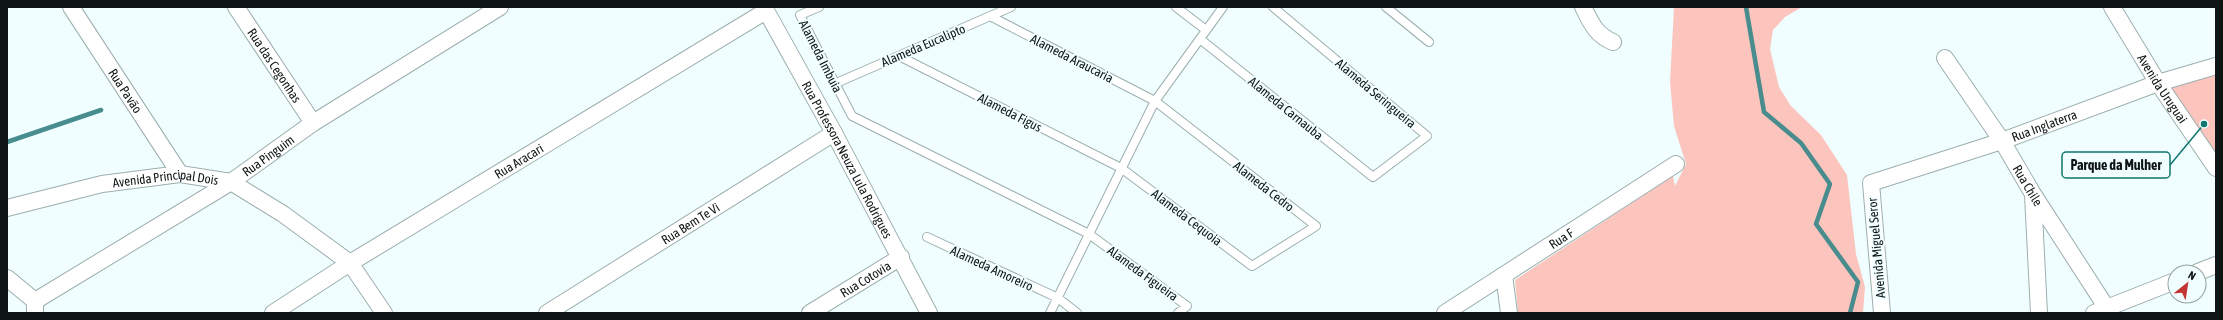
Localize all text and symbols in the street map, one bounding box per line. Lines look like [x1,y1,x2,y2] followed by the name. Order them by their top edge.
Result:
[796,18,845,95] street label: Alameda Imbuia
[879,21,968,70] street label: Alameda Eucalipto
[244,26,304,106] street label: Rua das Cegonhas
[1028,31,1116,86] street label: Alameda Araucaria
[2134,51,2190,126] street label: Avenida Uruguai
[1333,56,1419,131] street label: Alameda Seringueira
[105,66,145,116] street label: Rua Pavão
[1245,74,1326,143] street label: Alameda Carnauba
[799,79,895,241] street label: Rua Professora Neuza Lula Rodrigues
[975,90,1045,135] street label: Alameda Figus
[2010,107,2079,145] street label: Rua Inglaterra
[240,132,297,179] street label: Rua Pinguim
[492,141,546,182] street label: Rua Aracari
[2062,152,2170,178] callout: Parque da Mulher
[2070,157,2162,173] text: Parque da Mulher
[1230,158,1297,215] street label: Alameda Cedro
[2010,162,2046,209] street label: Rua Chile
[112,167,220,191] street label: Avenida Principal Dois
[1149,186,1225,249] street label: Alameda Cequoia
[1865,197,1888,299] street label: Avenida Miguel Seror
[659,200,722,247] street label: Rua Bem Te Vi
[1546,225,1577,252] street label: Rua F
[948,243,1036,294] street label: Alameda Amoreiro
[1104,243,1181,304] street label: Alameda Figueira
[838,258,894,301] street label: Rua Cotovia
[2167,264,2207,304] north arrow
[2186,269,2198,282] text: N

